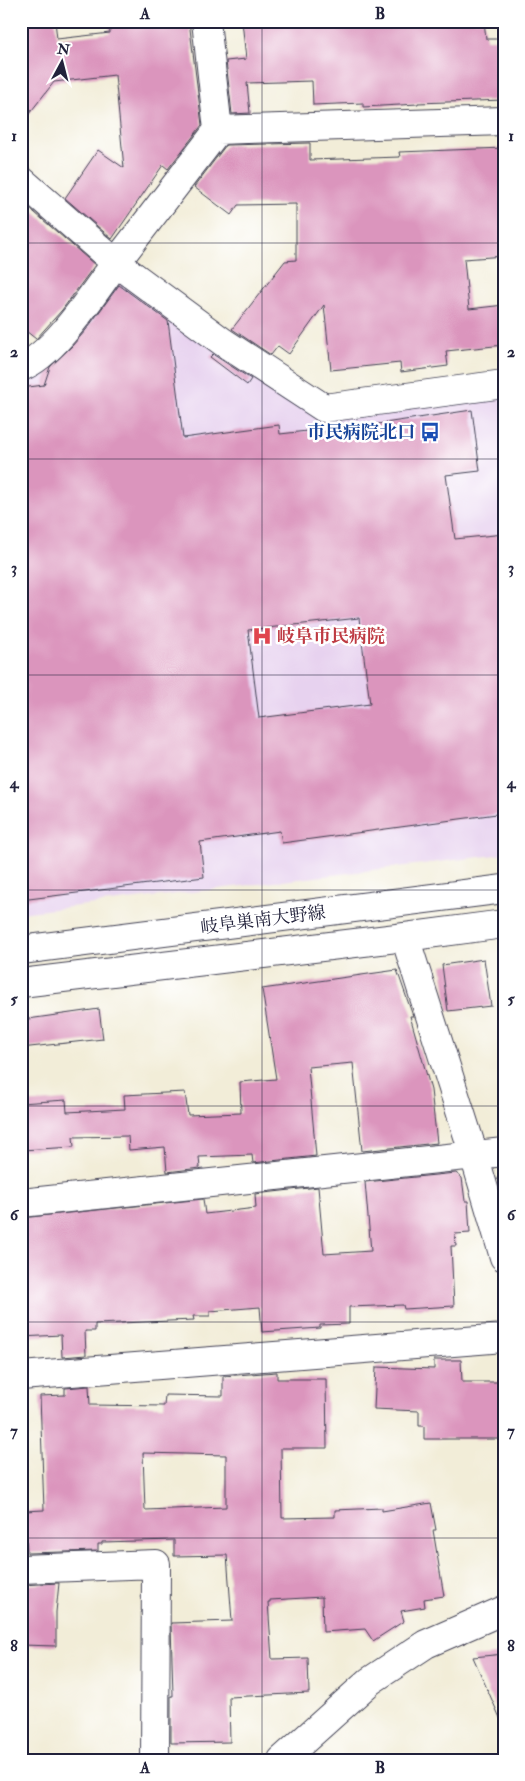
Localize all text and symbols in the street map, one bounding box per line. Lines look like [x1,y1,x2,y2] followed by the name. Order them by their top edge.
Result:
[139,4,151,24] text: A
[375,4,385,24] text: B
[38,38,88,88] north arrow
[55,40,71,59] text: N
[11,126,17,146] text: 1
[508,126,514,146] text: 1
[10,342,18,362] text: 2
[507,342,515,362] text: 2
[307,421,415,444] place label: 市民病院北口
[419,421,441,443] bus stop icon: 市民病院北口
[11,558,17,578] text: 3
[508,558,514,578] text: 3
[251,625,273,647] hospital icon: 岐阜市民病院
[277,625,385,648] place label: 岐阜市民病院
[9,773,20,793] text: 4
[506,773,517,793] text: 4
[199,901,327,939] street label: 岐阜巣南大野線
[10,989,18,1009] text: 5
[507,989,515,1009] text: 5
[10,1205,20,1225] text: 6
[507,1205,517,1225] text: 6
[10,1421,18,1441] text: 7
[507,1421,515,1441] text: 7
[10,1636,18,1656] text: 8
[507,1636,515,1656] text: 8
[139,1758,151,1778] text: A
[375,1758,385,1778] text: B

